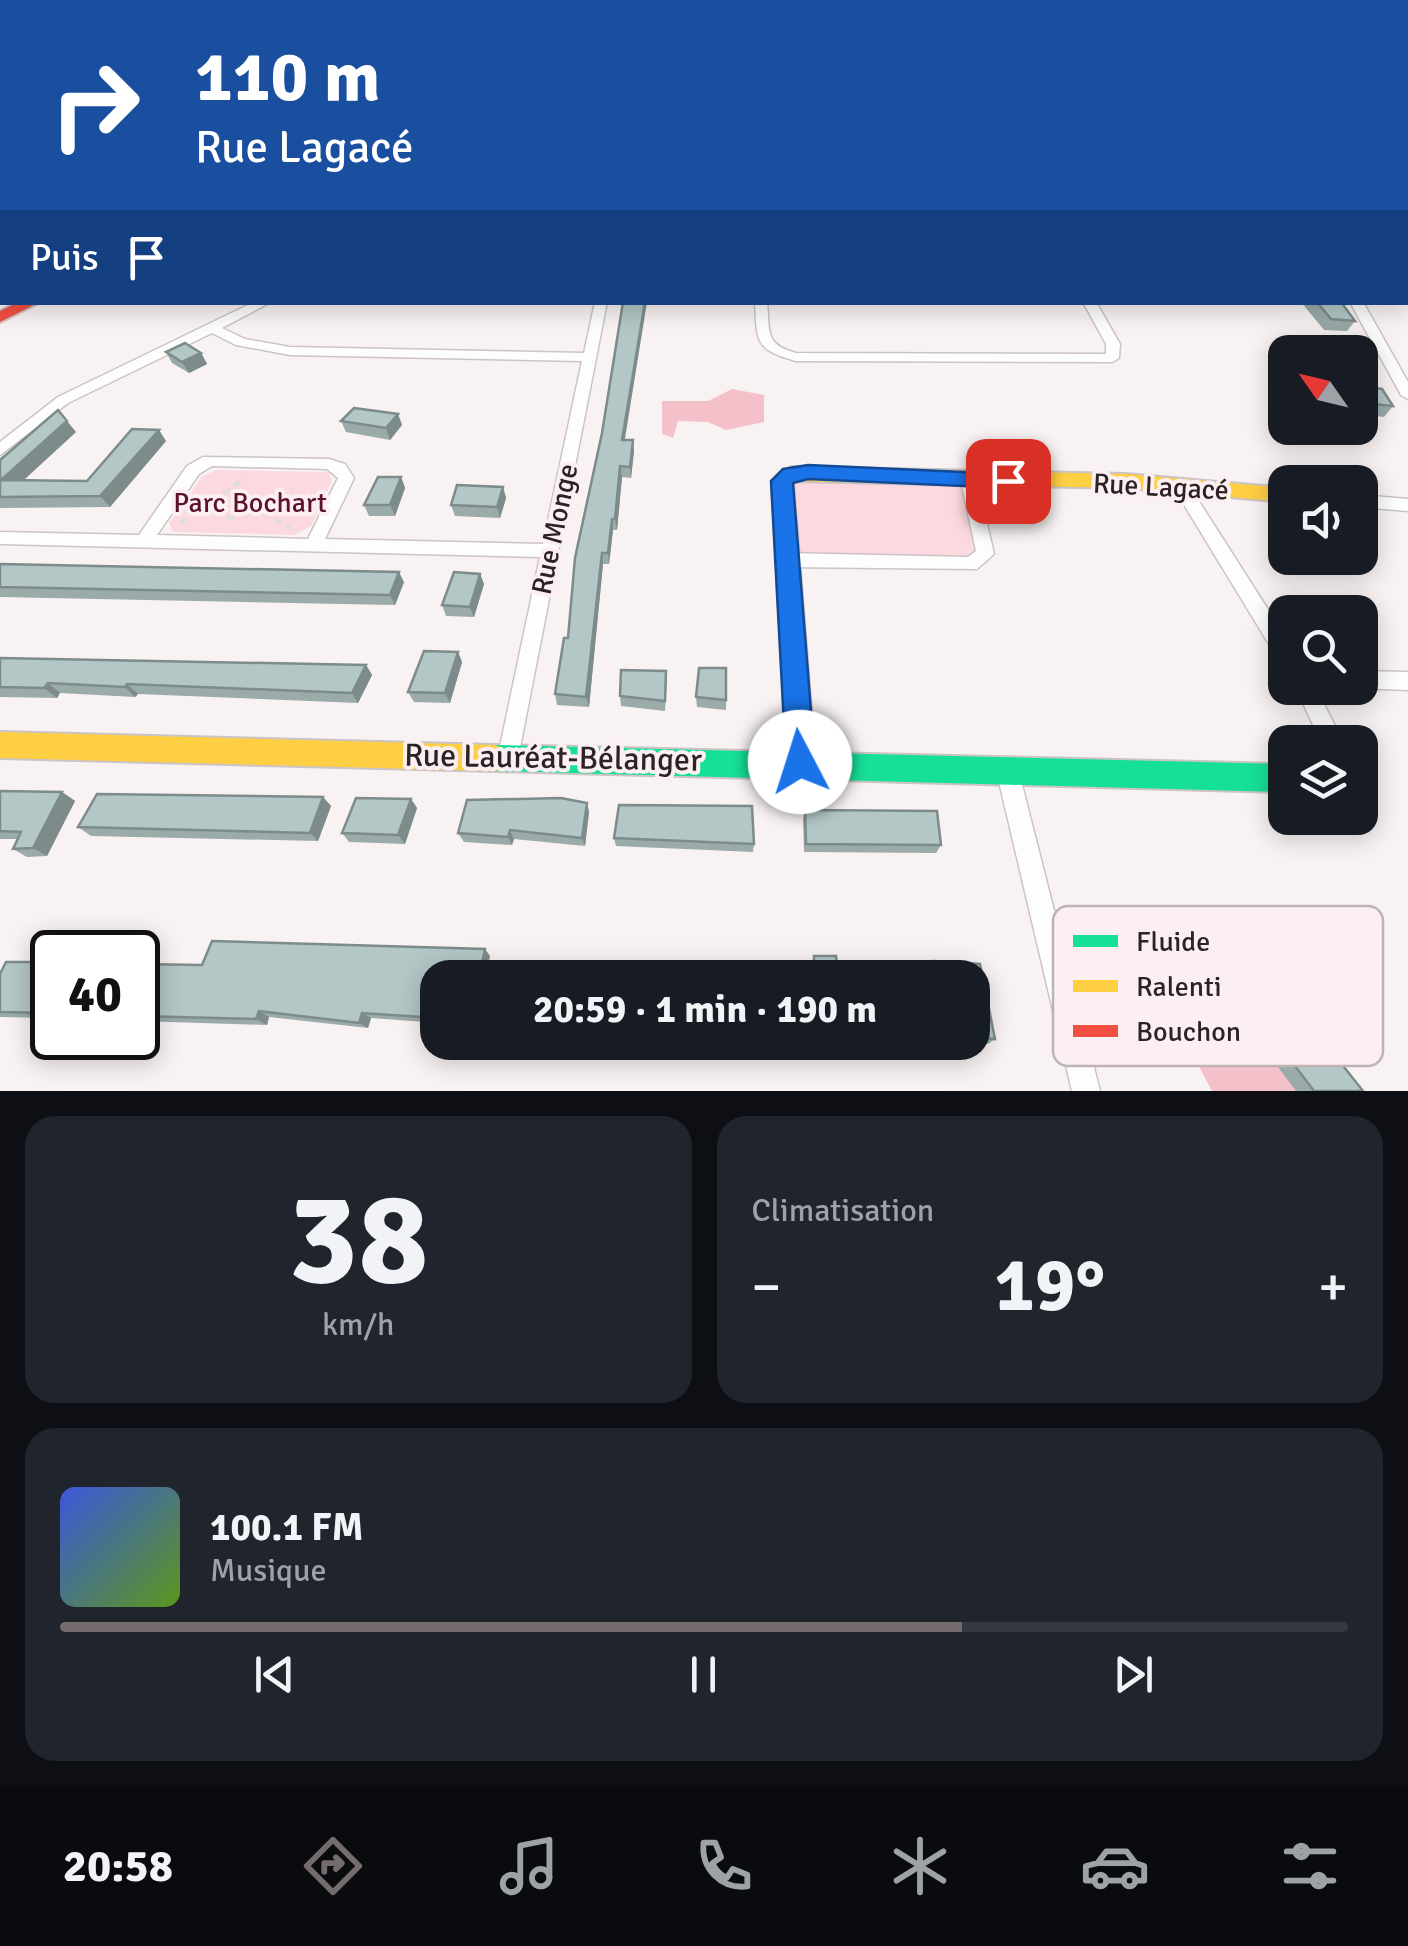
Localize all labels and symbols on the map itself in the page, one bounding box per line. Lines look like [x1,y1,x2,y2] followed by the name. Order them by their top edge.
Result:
[1268,335,1378,445] north arrow
[966,439,1051,524] pin
[525,461,585,598] street label: Rue Monge
[1092,466,1230,508] street label: Rue Lagacé
[173,486,327,520] park label: Parc Bochart
[748,710,852,814] position arrow
[404,735,702,780] street label: Rue Lauréat-Bélanger
[1053,906,1383,1066] legend
[1136,925,1210,959] text: Fluide
[30,930,160,1060] speed limit sign: 40
[1136,970,1222,1004] text: Ralenti
[1136,1015,1241,1049] text: Bouchon

